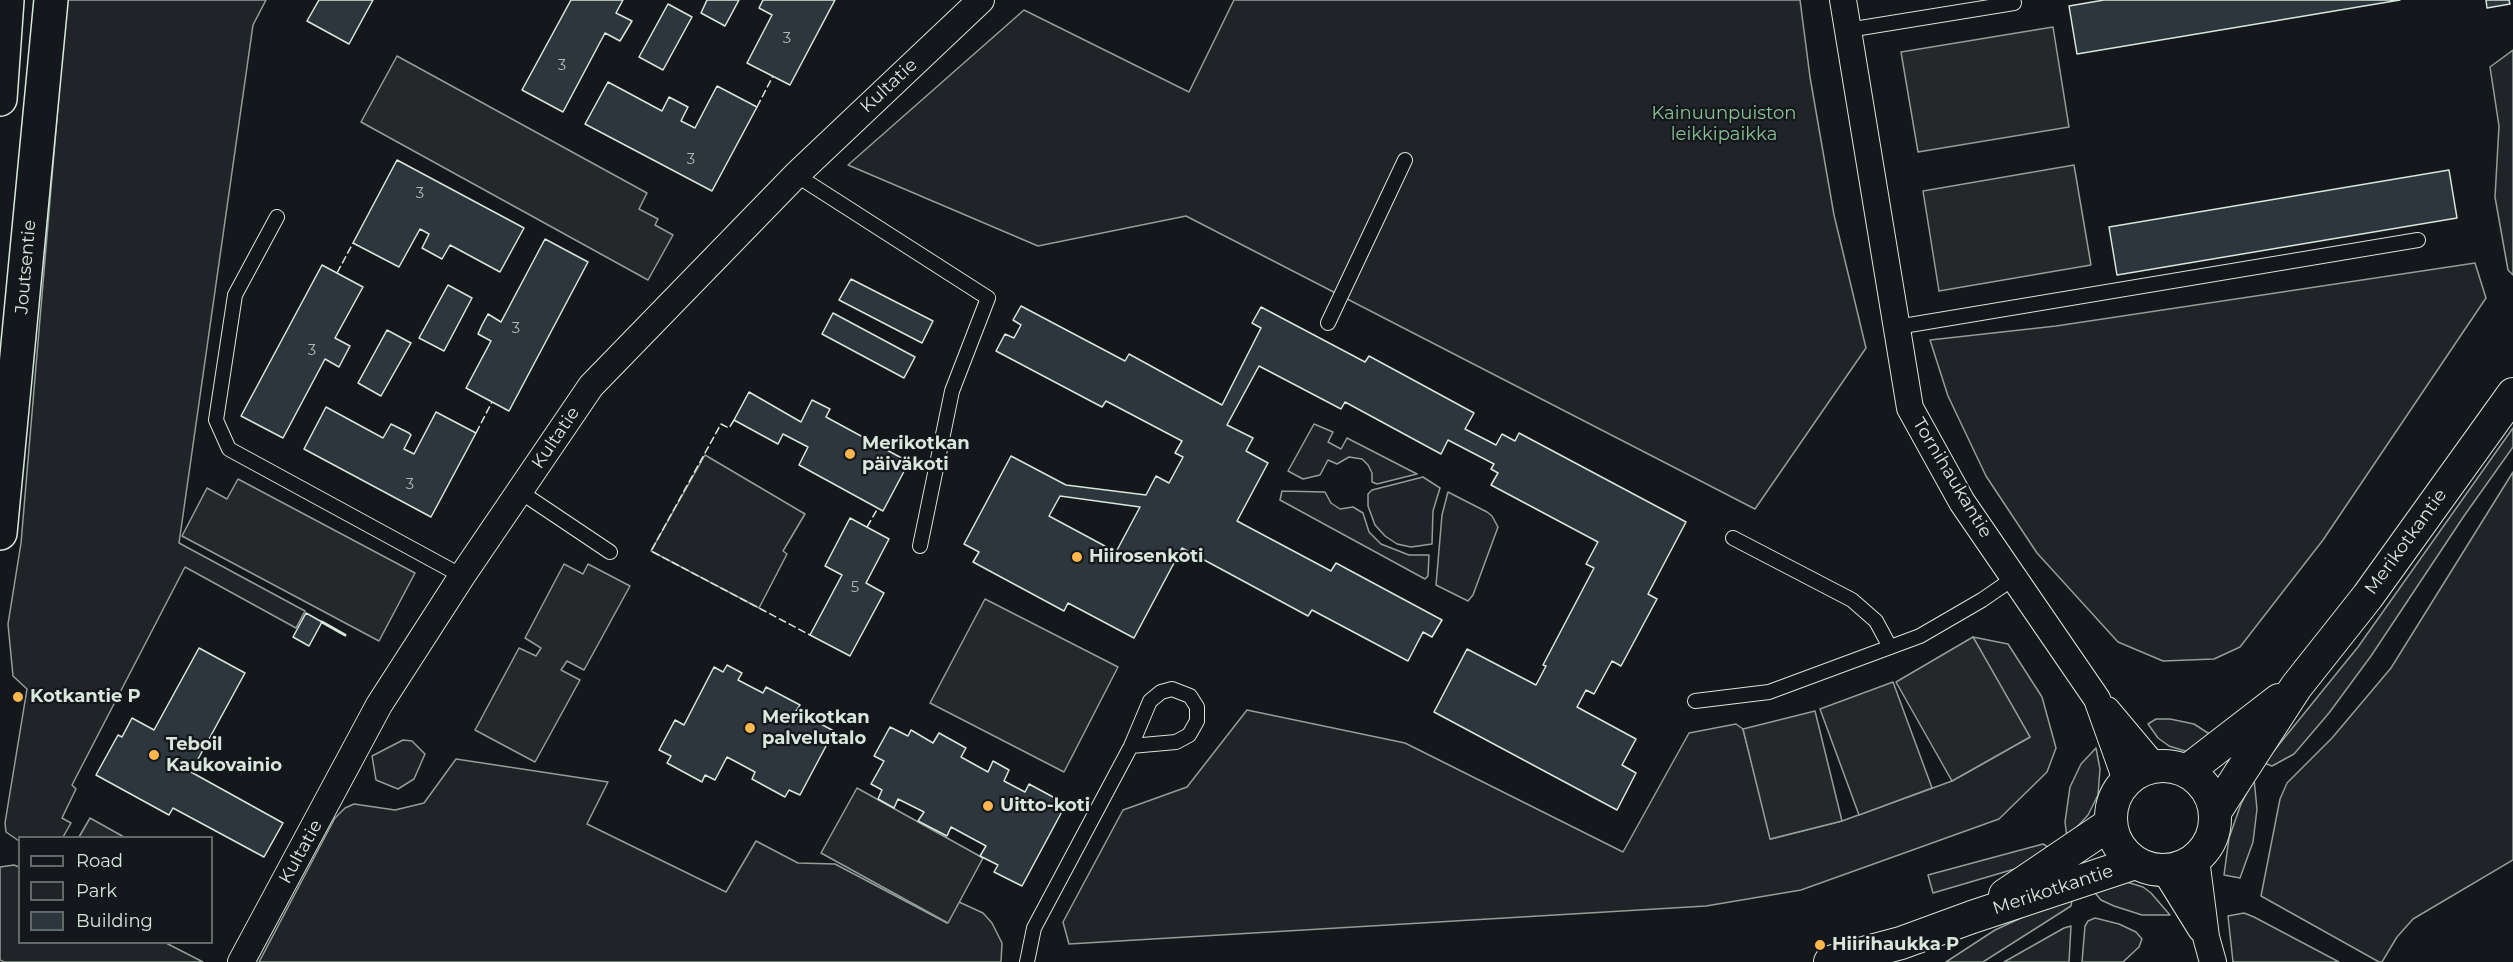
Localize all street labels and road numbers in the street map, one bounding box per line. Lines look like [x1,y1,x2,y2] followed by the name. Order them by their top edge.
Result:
[856,54,922,118] street label: Kultatie
[11,219,41,315] street label: Joutsentie
[528,403,584,473] street label: Kultatie
[1908,414,1996,542] street label: Tornihaukantie
[2360,485,2452,599] street label: Merikotkantie
[275,816,327,888] street label: Kultatie
[1990,860,2116,920] street label: Merikotkantie

